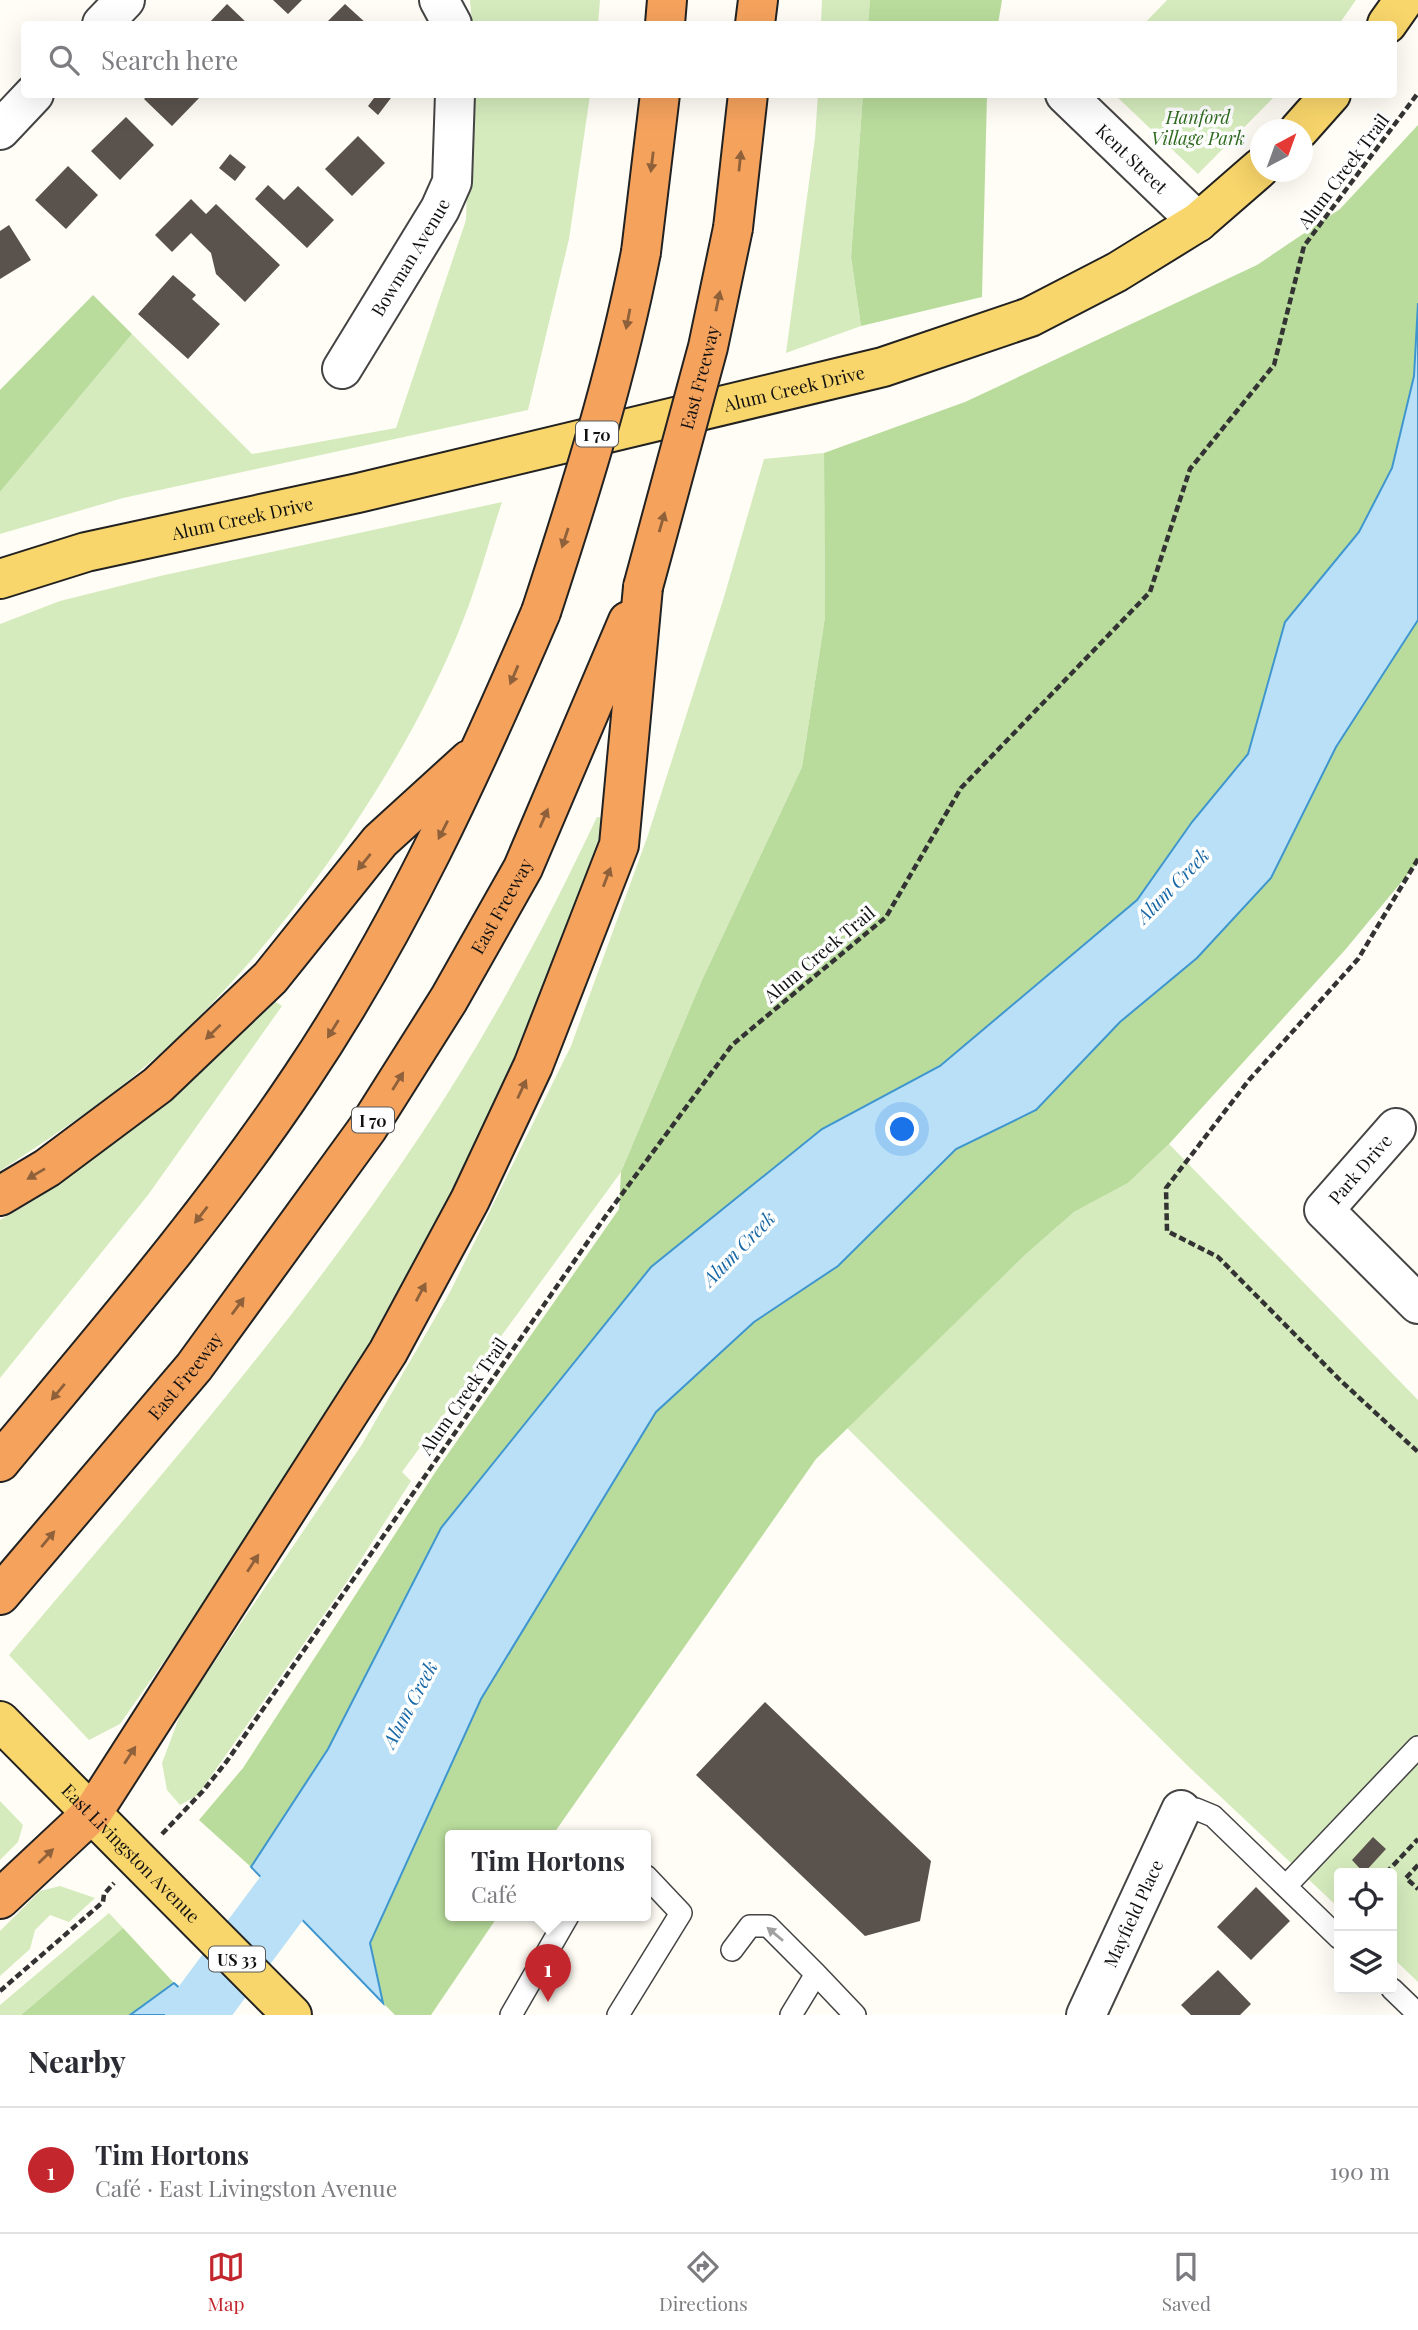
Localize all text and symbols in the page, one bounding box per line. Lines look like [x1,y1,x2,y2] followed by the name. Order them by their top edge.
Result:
[21,21,1397,98] search box
[45,41,83,79] icon: search
[101,42,238,77] text: Search here
[1151,105,1245,150] park label: Hanford Village Park
[1291,109,1394,234] street label: Alum Creek Trail
[1091,118,1173,199] street label: Kent Street
[1250,119,1313,182] north arrow
[735,150,746,172] one-way arrow
[647,151,658,173] one-way arrow
[365,195,455,321] street label: Bowman Avenue
[712,290,723,312] one-way arrow
[622,308,633,330] one-way arrow
[674,323,724,432] street label: East Freeway
[720,360,867,417] street label: Alum Creek Drive
[576,422,618,446] road number: I 70
[168,491,315,545] street label: Alum Creek Drive
[657,511,668,533] one-way arrow
[560,527,570,548] one-way arrow
[508,665,520,685] one-way arrow
[538,808,550,828] one-way arrow
[438,821,450,841] one-way arrow
[1128,842,1214,930] water label: Alum Creek
[356,852,371,870] one-way arrow
[465,855,538,958] street label: East Freeway
[601,867,612,888] one-way arrow
[758,900,880,1008] street label: Alum Creek Trail
[326,1019,339,1039] one-way arrow
[205,1024,222,1041] one-way arrow
[391,1071,404,1090] one-way arrow
[517,1079,528,1099] one-way arrow
[352,1108,394,1132] road number: I 70
[885,1112,919,1146] your location
[1323,1129,1397,1209] street label: Park Drive
[27,1168,46,1180] one-way arrow
[694,1205,780,1293] water label: Alum Creek
[195,1206,209,1224] one-way arrow
[415,1282,426,1302] one-way arrow
[231,1297,245,1315] one-way arrow
[142,1327,228,1425] street label: East Freeway
[413,1333,512,1460] street label: Alum Creek Trail
[51,1383,66,1400] one-way arrow
[40,1530,56,1548] one-way arrow
[246,1554,259,1573] one-way arrow
[374,1656,443,1754] water label: Alum Creek
[123,1745,136,1764] one-way arrow
[57,1778,205,1928] street label: East Livingston Avenue
[445,1830,651,1921] popup
[471,1843,625,1878] text: Tim Hortons
[37,1848,54,1864] one-way arrow
[1098,1856,1168,1971] street label: Mayfield Place
[1334,1868,1397,1994] map controls
[1334,1868,1397,1931] button: locate
[471,1878,517,1909] text: Café
[766,1926,784,1941] one-way arrow
[1334,1931,1397,1994] button: layers
[525,1944,571,2002] pin: 1
[209,1946,265,1971] road number: US 33
[28,2041,126,2081] text: Nearby
[95,2137,249,2172] text: Tim Hortons
[47,2155,55,2186] text: 1
[1330,2155,1390,2186] text: 190 m
[95,2172,397,2203] text: Café · East Livingston Avenue
[207,2248,245,2316] tab: Map
[659,2248,748,2316] tab: Directions
[1162,2248,1211,2316] tab: Saved

